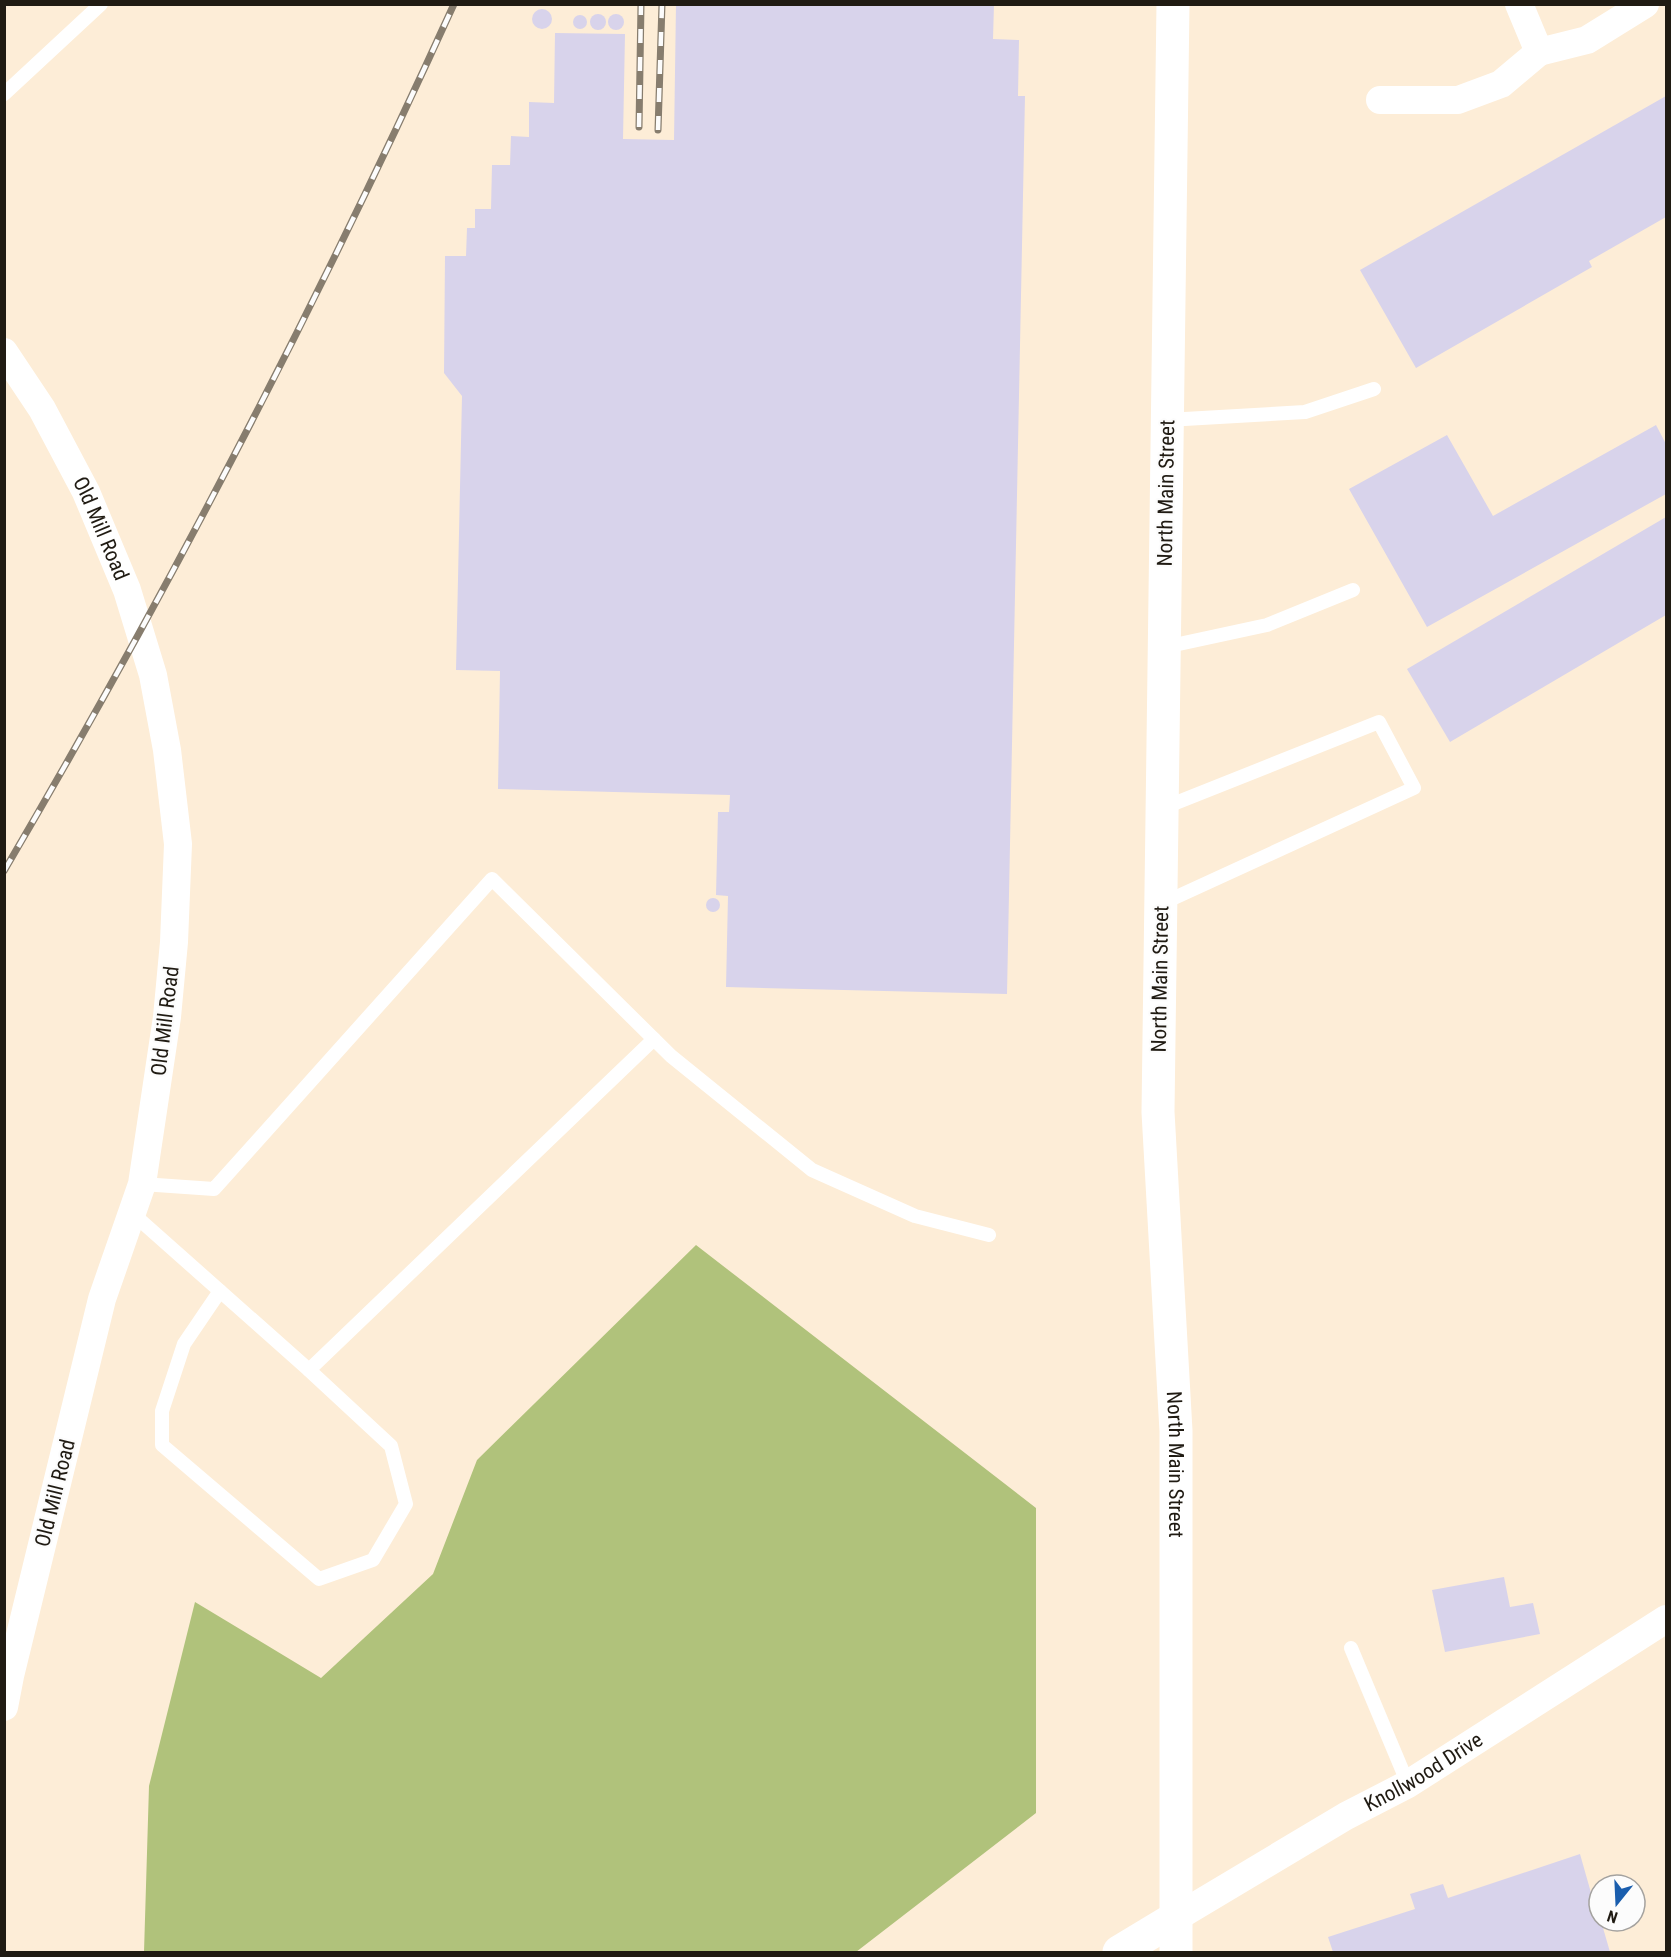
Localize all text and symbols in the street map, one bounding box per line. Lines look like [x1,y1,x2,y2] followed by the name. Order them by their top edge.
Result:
[1153,420,1179,566] street label: North Main Street
[68,473,134,584] street label: Old Mill Road
[1147,906,1173,1052] street label: North Main Street
[146,965,184,1077] street label: Old Mill Road
[1162,1390,1188,1538] street label: North Main Street
[30,1437,80,1549] street label: Old Mill Road
[1360,1727,1487,1816] street label: Knollwood Drive
[1587,1873,1647,1933] north arrow
[1605,1906,1620,1927] text: N

